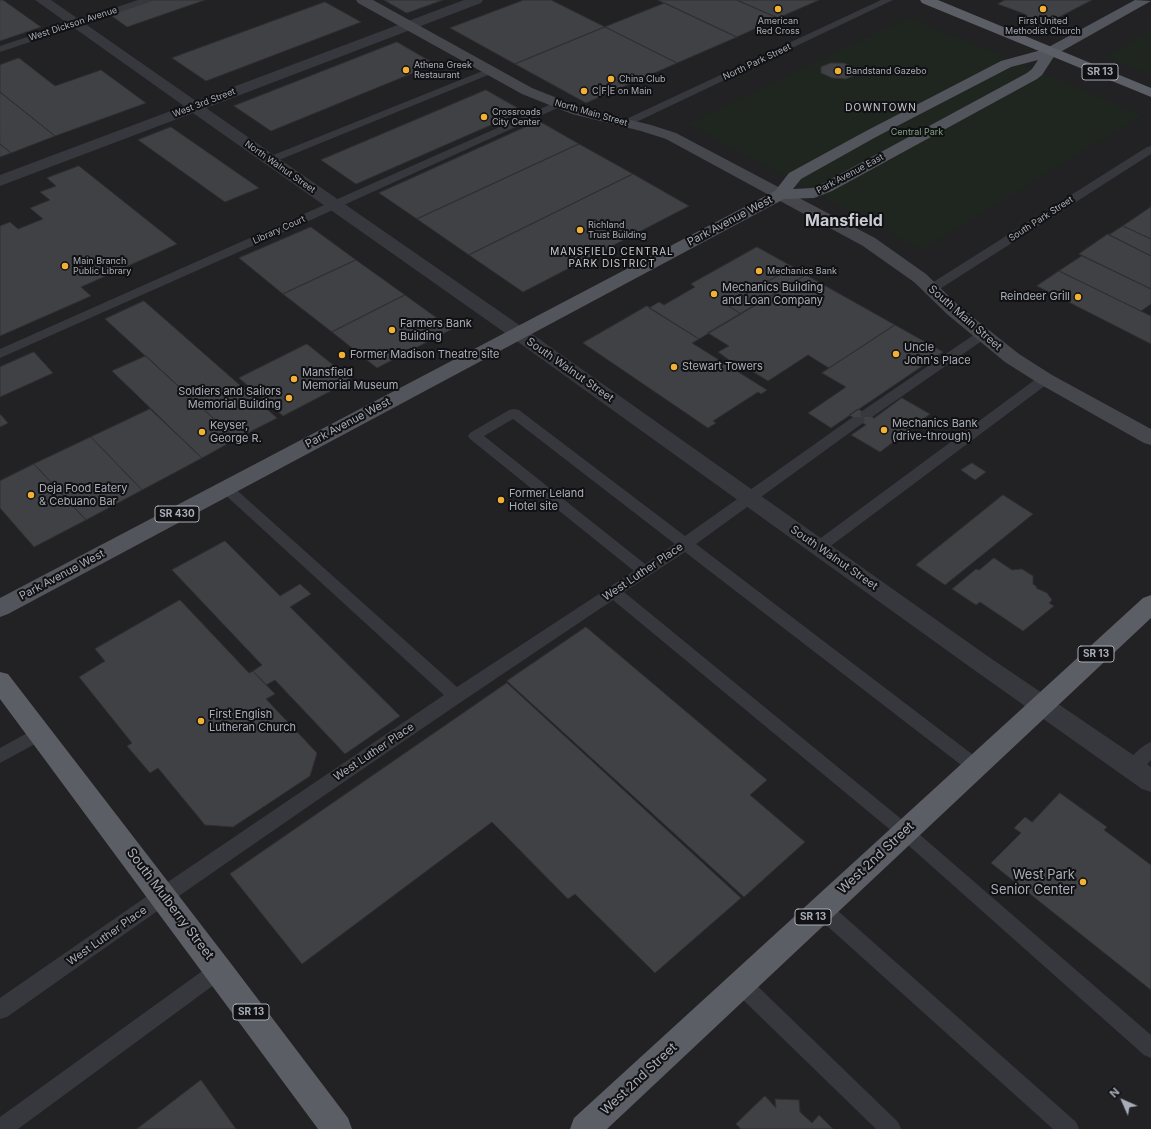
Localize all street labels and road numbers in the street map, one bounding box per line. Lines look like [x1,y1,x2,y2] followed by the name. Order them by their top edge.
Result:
[27,5,119,43] street label: West Dickson Avenue
[721,42,793,82] street label: North Park Street
[1082,64,1118,80] road number: SR 13
[171,86,237,120] street label: West 3rd Street
[553,97,629,129] street label: North Main Street
[243,139,317,195] street label: North Walnut Street
[815,152,885,196] street label: Park Avenue East
[685,193,775,249] street label: Park Avenue West
[1007,194,1075,244] street label: South Park Street
[251,214,307,246] street label: Library Court
[926,283,1004,353] street label: South Main Street
[524,335,616,405] street label: South Walnut Street
[303,395,393,451] street label: Park Avenue West
[155,506,199,522] road number: SR 430
[788,523,880,593] street label: South Walnut Street
[600,540,686,604] street label: West Luther Place
[17,547,107,603] street label: Park Avenue West
[1078,646,1114,662] road number: SR 13
[331,720,417,784] street label: West Luther Place
[835,819,917,897] street label: West 2nd Street
[123,845,217,963] street label: South Mulberry Street
[65,904,149,968] street label: West Luther Place
[795,909,831,925] road number: SR 13
[233,1004,269,1020] road number: SR 13
[598,1040,680,1118] street label: West 2nd Street

